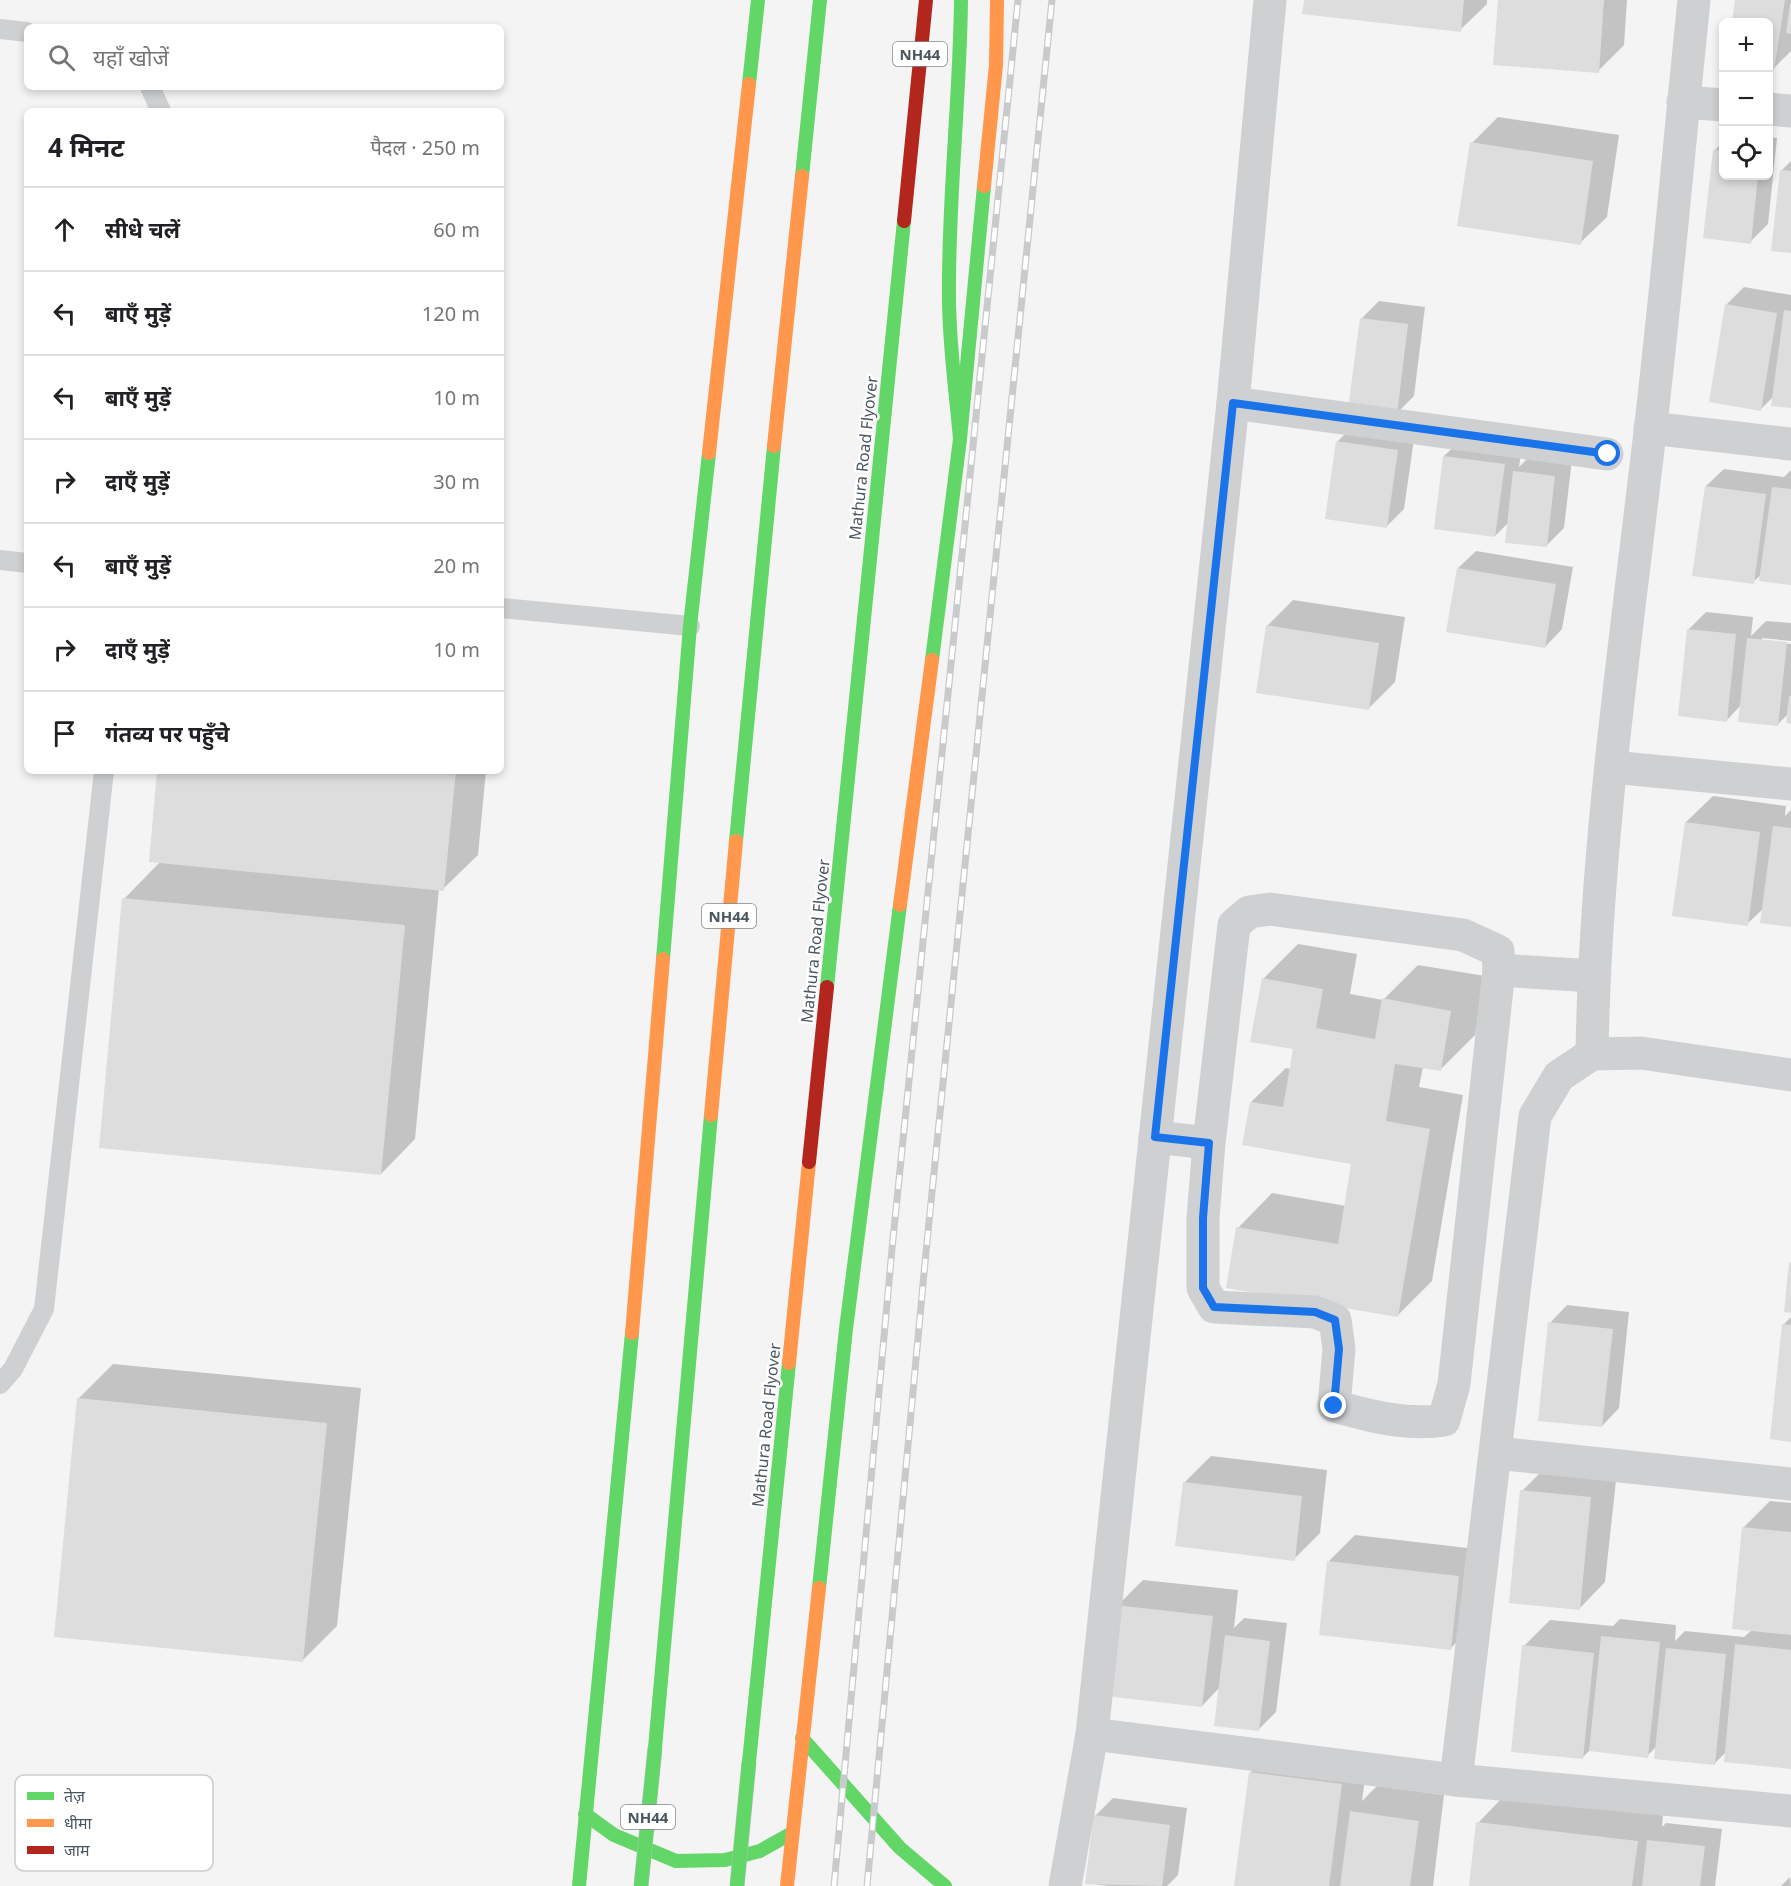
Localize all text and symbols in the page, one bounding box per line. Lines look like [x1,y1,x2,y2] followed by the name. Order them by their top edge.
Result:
[1719,18,1773,180] map controls
[1719,18,1773,72] button: +
[24,24,504,90] search box
[45,41,78,74] icon: search
[93,42,169,72] text: यहाँ खोजें
[893,42,947,66] road number: NH44
[1719,72,1773,126] button: −
[1719,126,1773,180] button: locate
[48,129,124,165] text: 4 मिनट
[370,134,480,161] text: पैदल · 250 m
[48,213,81,246] icon: ahead
[105,214,180,244] text: सीधे चलें
[433,216,480,243] text: 60 m
[48,297,81,330] icon: left
[105,298,171,328] text: बाएँ मुड़ें
[422,300,480,327] text: 120 m
[843,375,883,541] street label: Mathura Road Flyover
[48,381,81,414] icon: left
[105,382,171,412] text: बाएँ मुड़ें
[433,384,480,411] text: 10 m
[1594,440,1620,466] route start
[48,465,81,498] icon: right
[105,466,170,496] text: दाएँ मुड़ें
[433,468,480,495] text: 30 m
[48,549,81,582] icon: left
[105,550,171,580] text: बाएँ मुड़ें
[433,552,480,579] text: 20 m
[48,633,81,666] icon: right
[105,634,170,664] text: दाएँ मुड़ें
[433,636,480,663] text: 10 m
[48,717,81,750] icon: arrive
[105,718,230,748] text: गंतव्य पर पहुँचे
[795,858,835,1024] street label: Mathura Road Flyover
[702,904,756,928] road number: NH44
[746,1342,786,1508] street label: Mathura Road Flyover
[1320,1392,1346,1418] route end
[15,1775,213,1871] legend
[64,1785,86,1807] text: तेज़
[621,1805,675,1829] road number: NH44
[64,1812,93,1834] text: धीमा
[64,1839,90,1861] text: जाम

